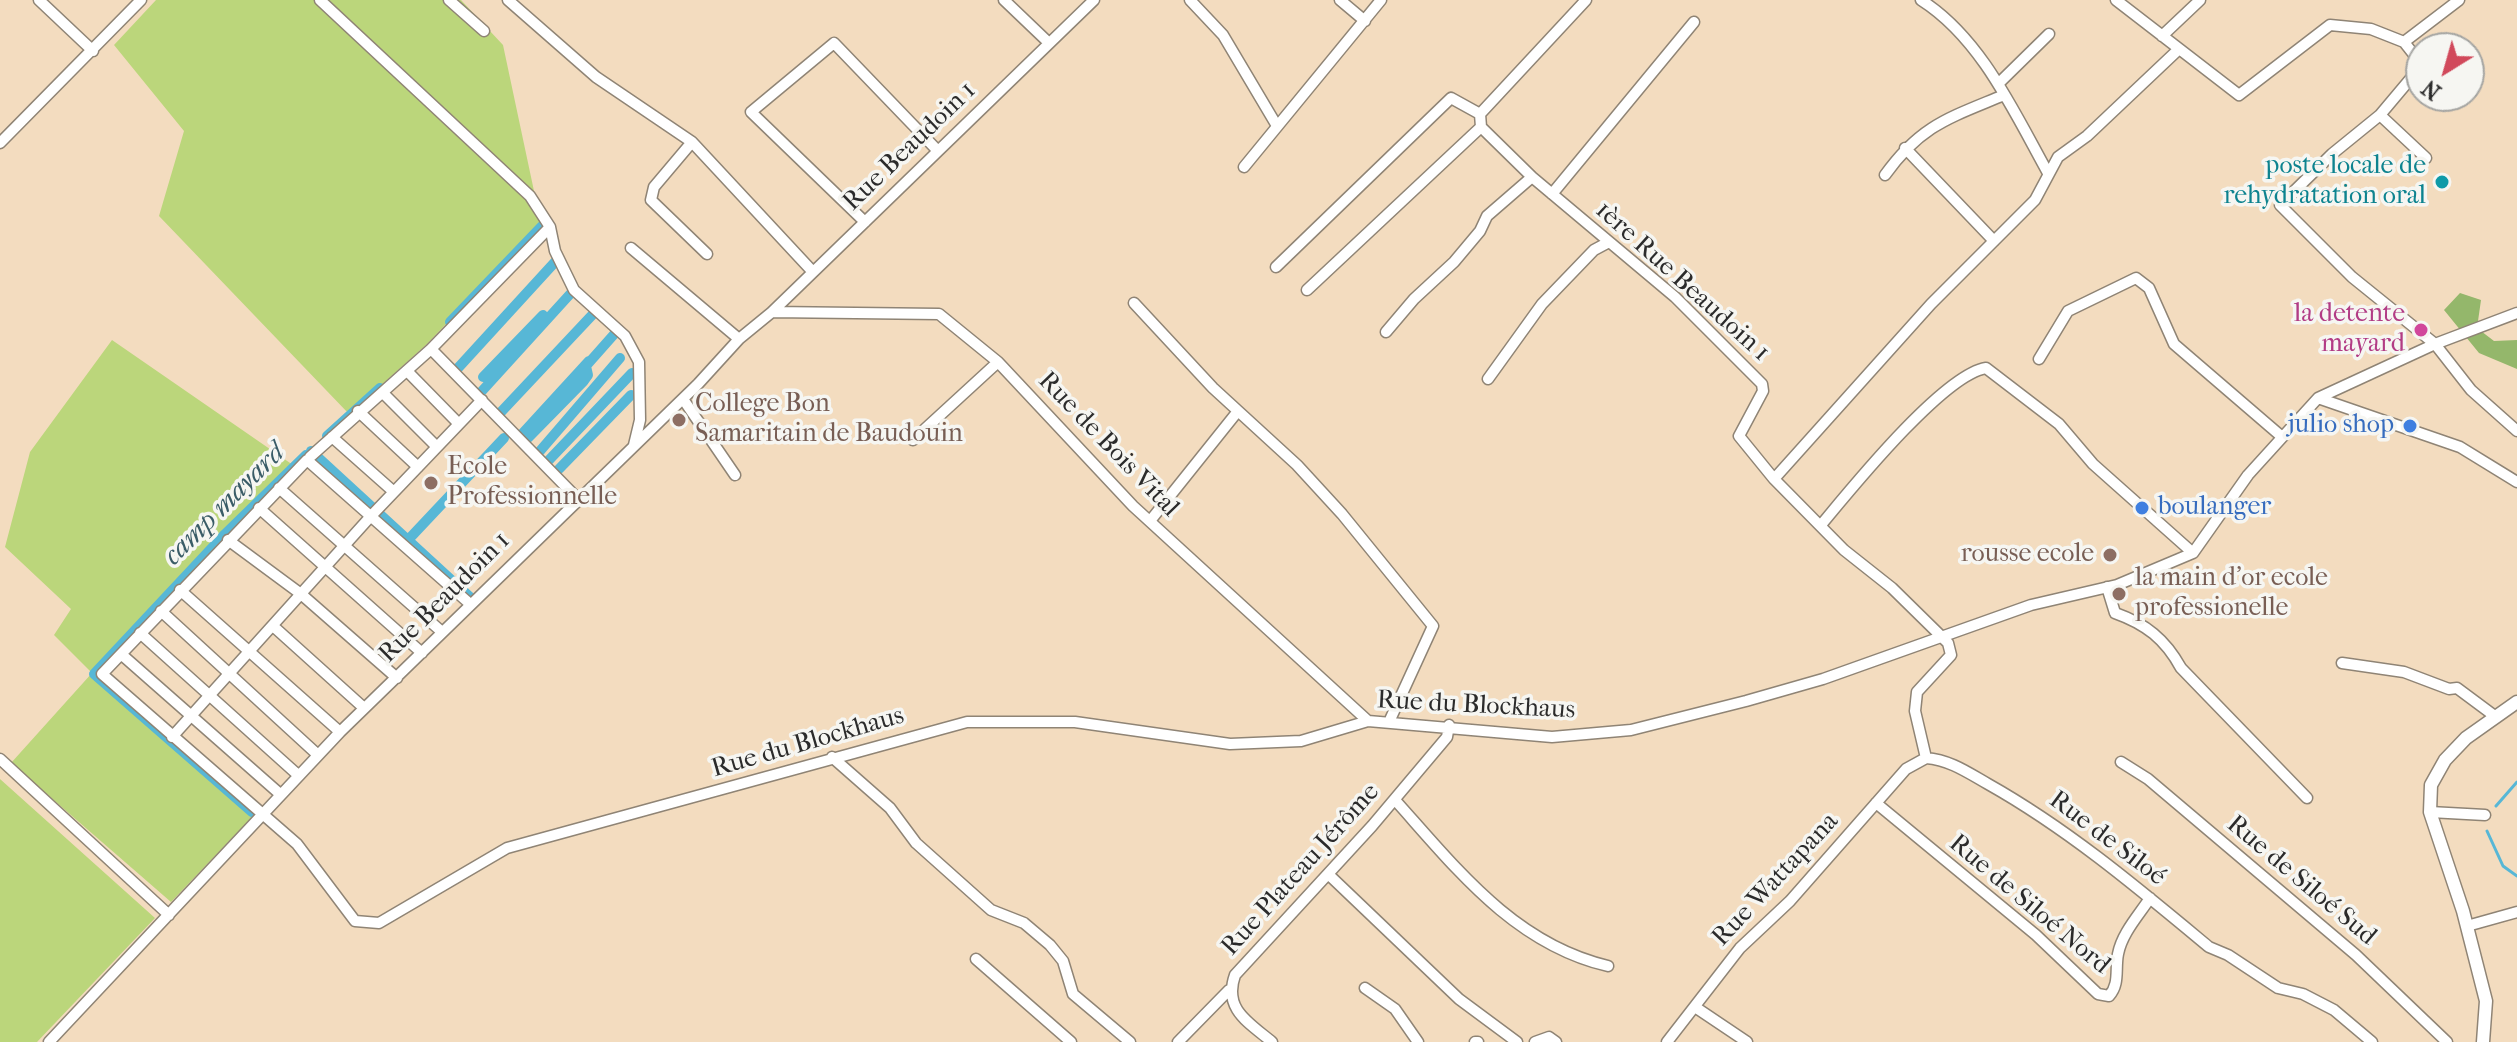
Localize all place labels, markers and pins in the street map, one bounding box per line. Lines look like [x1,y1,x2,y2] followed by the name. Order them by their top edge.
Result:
[2223,151,2426,212] place label: poste locale de rehydratation oral
[2433,173,2451,191] marker: poste locale de rehydratation oral
[2294,299,2405,360] place label: la detente mayard
[2412,321,2430,339] marker: la detente mayard
[695,389,963,450] place label: College Bon Samaritain de Baudouin
[2288,410,2394,442] place label: julio shop
[670,411,688,429] marker: College Bon Samaritain de Baudouin
[2401,417,2419,435] marker: julio shop
[447,452,617,514] place label: Ecole Professionnelle
[422,474,440,492] marker: Ecole Professionnelle
[2158,492,2271,524] place label: boulanger
[2133,499,2151,517] marker: boulanger
[1961,539,2094,571] place label: rousse ecole
[2101,546,2119,564] marker: rousse ecole
[2135,563,2328,624] place label: la main d'or ecole professionelle
[2110,585,2128,603] marker: la main d'or ecole professionelle

